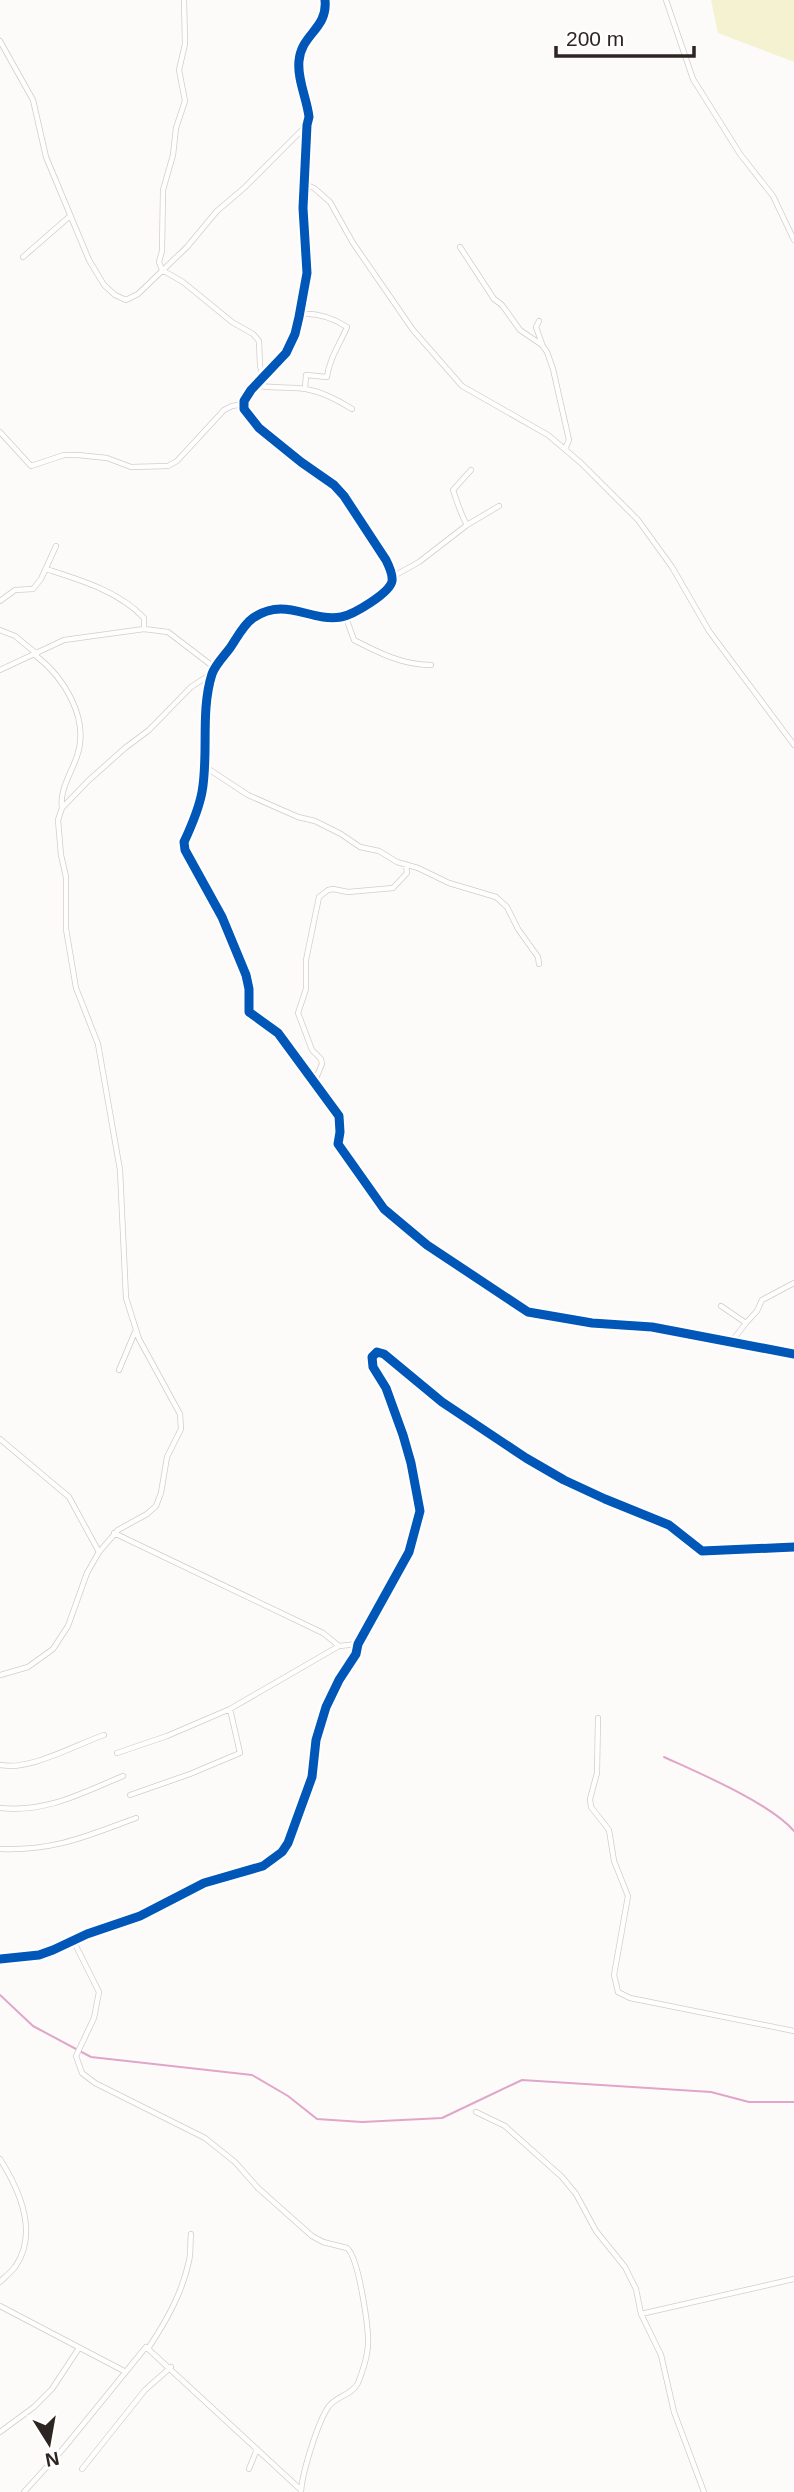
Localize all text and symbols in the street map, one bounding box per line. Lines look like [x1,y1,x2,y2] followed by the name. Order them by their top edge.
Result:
[556,14,694,58] scale bar
[566,27,624,50] text: 200 m
[14,2408,84,2478] north arrow
[43,2448,61,2471] text: N

